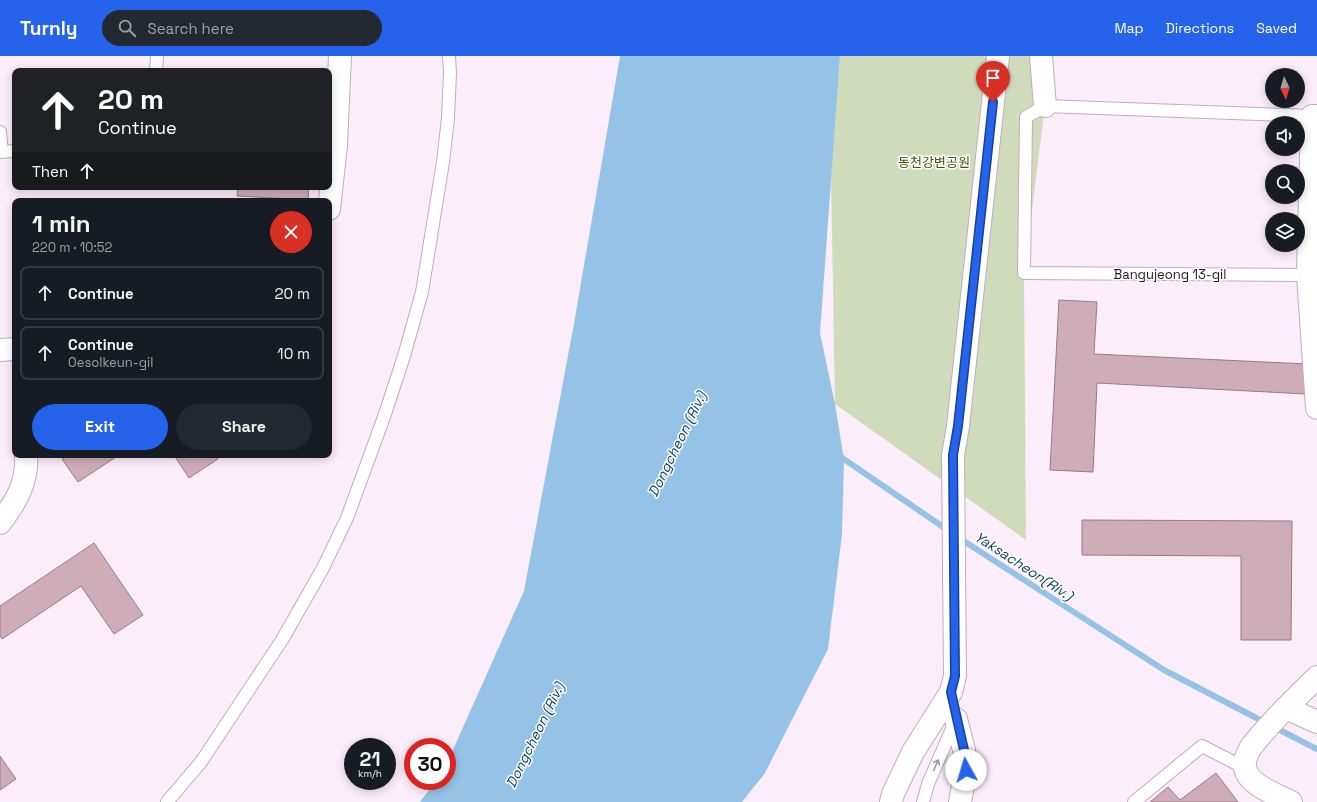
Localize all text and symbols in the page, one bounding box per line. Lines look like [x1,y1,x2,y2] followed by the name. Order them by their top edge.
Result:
[102,10,382,46] search box
[20,16,78,41] text: Turnly
[116,17,138,39] icon: search
[148,19,234,38] text: Search here
[1114,19,1144,37] text: Map
[1166,19,1234,37] text: Directions
[1256,19,1297,37] text: Saved
[976,61,1010,102] pin
[982,67,1004,89] icon: arrive
[1265,68,1305,108] north arrow
[1265,68,1305,252] map controls
[98,81,164,117] text: 20 m
[32,84,84,136] icon: ahead
[98,116,177,139] text: Continue
[1265,116,1305,156] button: sound
[898,154,970,171] park label: 동천강변공원
[76,160,98,182] icon: ahead
[32,162,68,181] text: Then
[1265,164,1305,204] button: search
[32,208,91,239] text: 1 min
[270,211,312,253] button: close
[1265,212,1305,252] button: layers
[32,239,112,256] text: 220 m · 10:52
[1114,266,1226,283] street label: Bangujeong 13-gil
[34,282,56,304] icon: ahead
[68,284,134,303] text: Continue
[275,284,310,303] text: 20 m
[68,335,134,354] text: Continue
[34,342,56,364] icon: ahead
[277,344,310,363] text: 10 m
[68,354,153,371] text: Oesolkeun-gil
[644,387,711,500] water label: Dongcheon (Riv.)
[32,404,168,450] button: Exit
[176,404,312,450] button: Share
[971,527,1078,605] water label: Yaksacheon(Riv.)
[502,678,569,791] water label: Dongcheon (Riv.)
[404,738,456,790] speed limit sign: 30
[360,746,380,772] text: 21
[945,749,987,791] position arrow
[933,760,940,772] one-way arrow
[358,767,382,780] text: km/h

